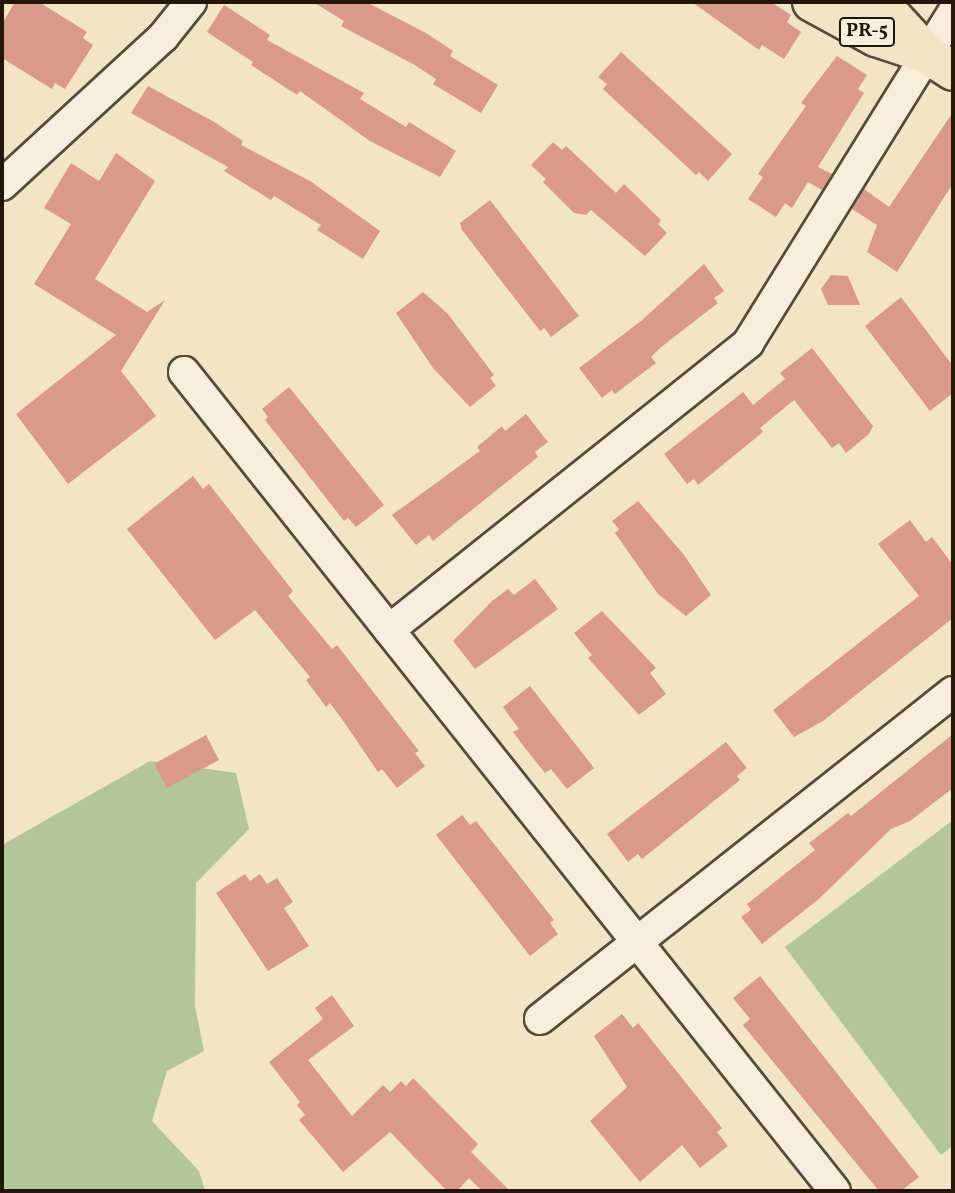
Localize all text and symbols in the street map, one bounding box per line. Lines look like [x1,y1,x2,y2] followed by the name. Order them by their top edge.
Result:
[837,16,897,48] road number: PR-5

